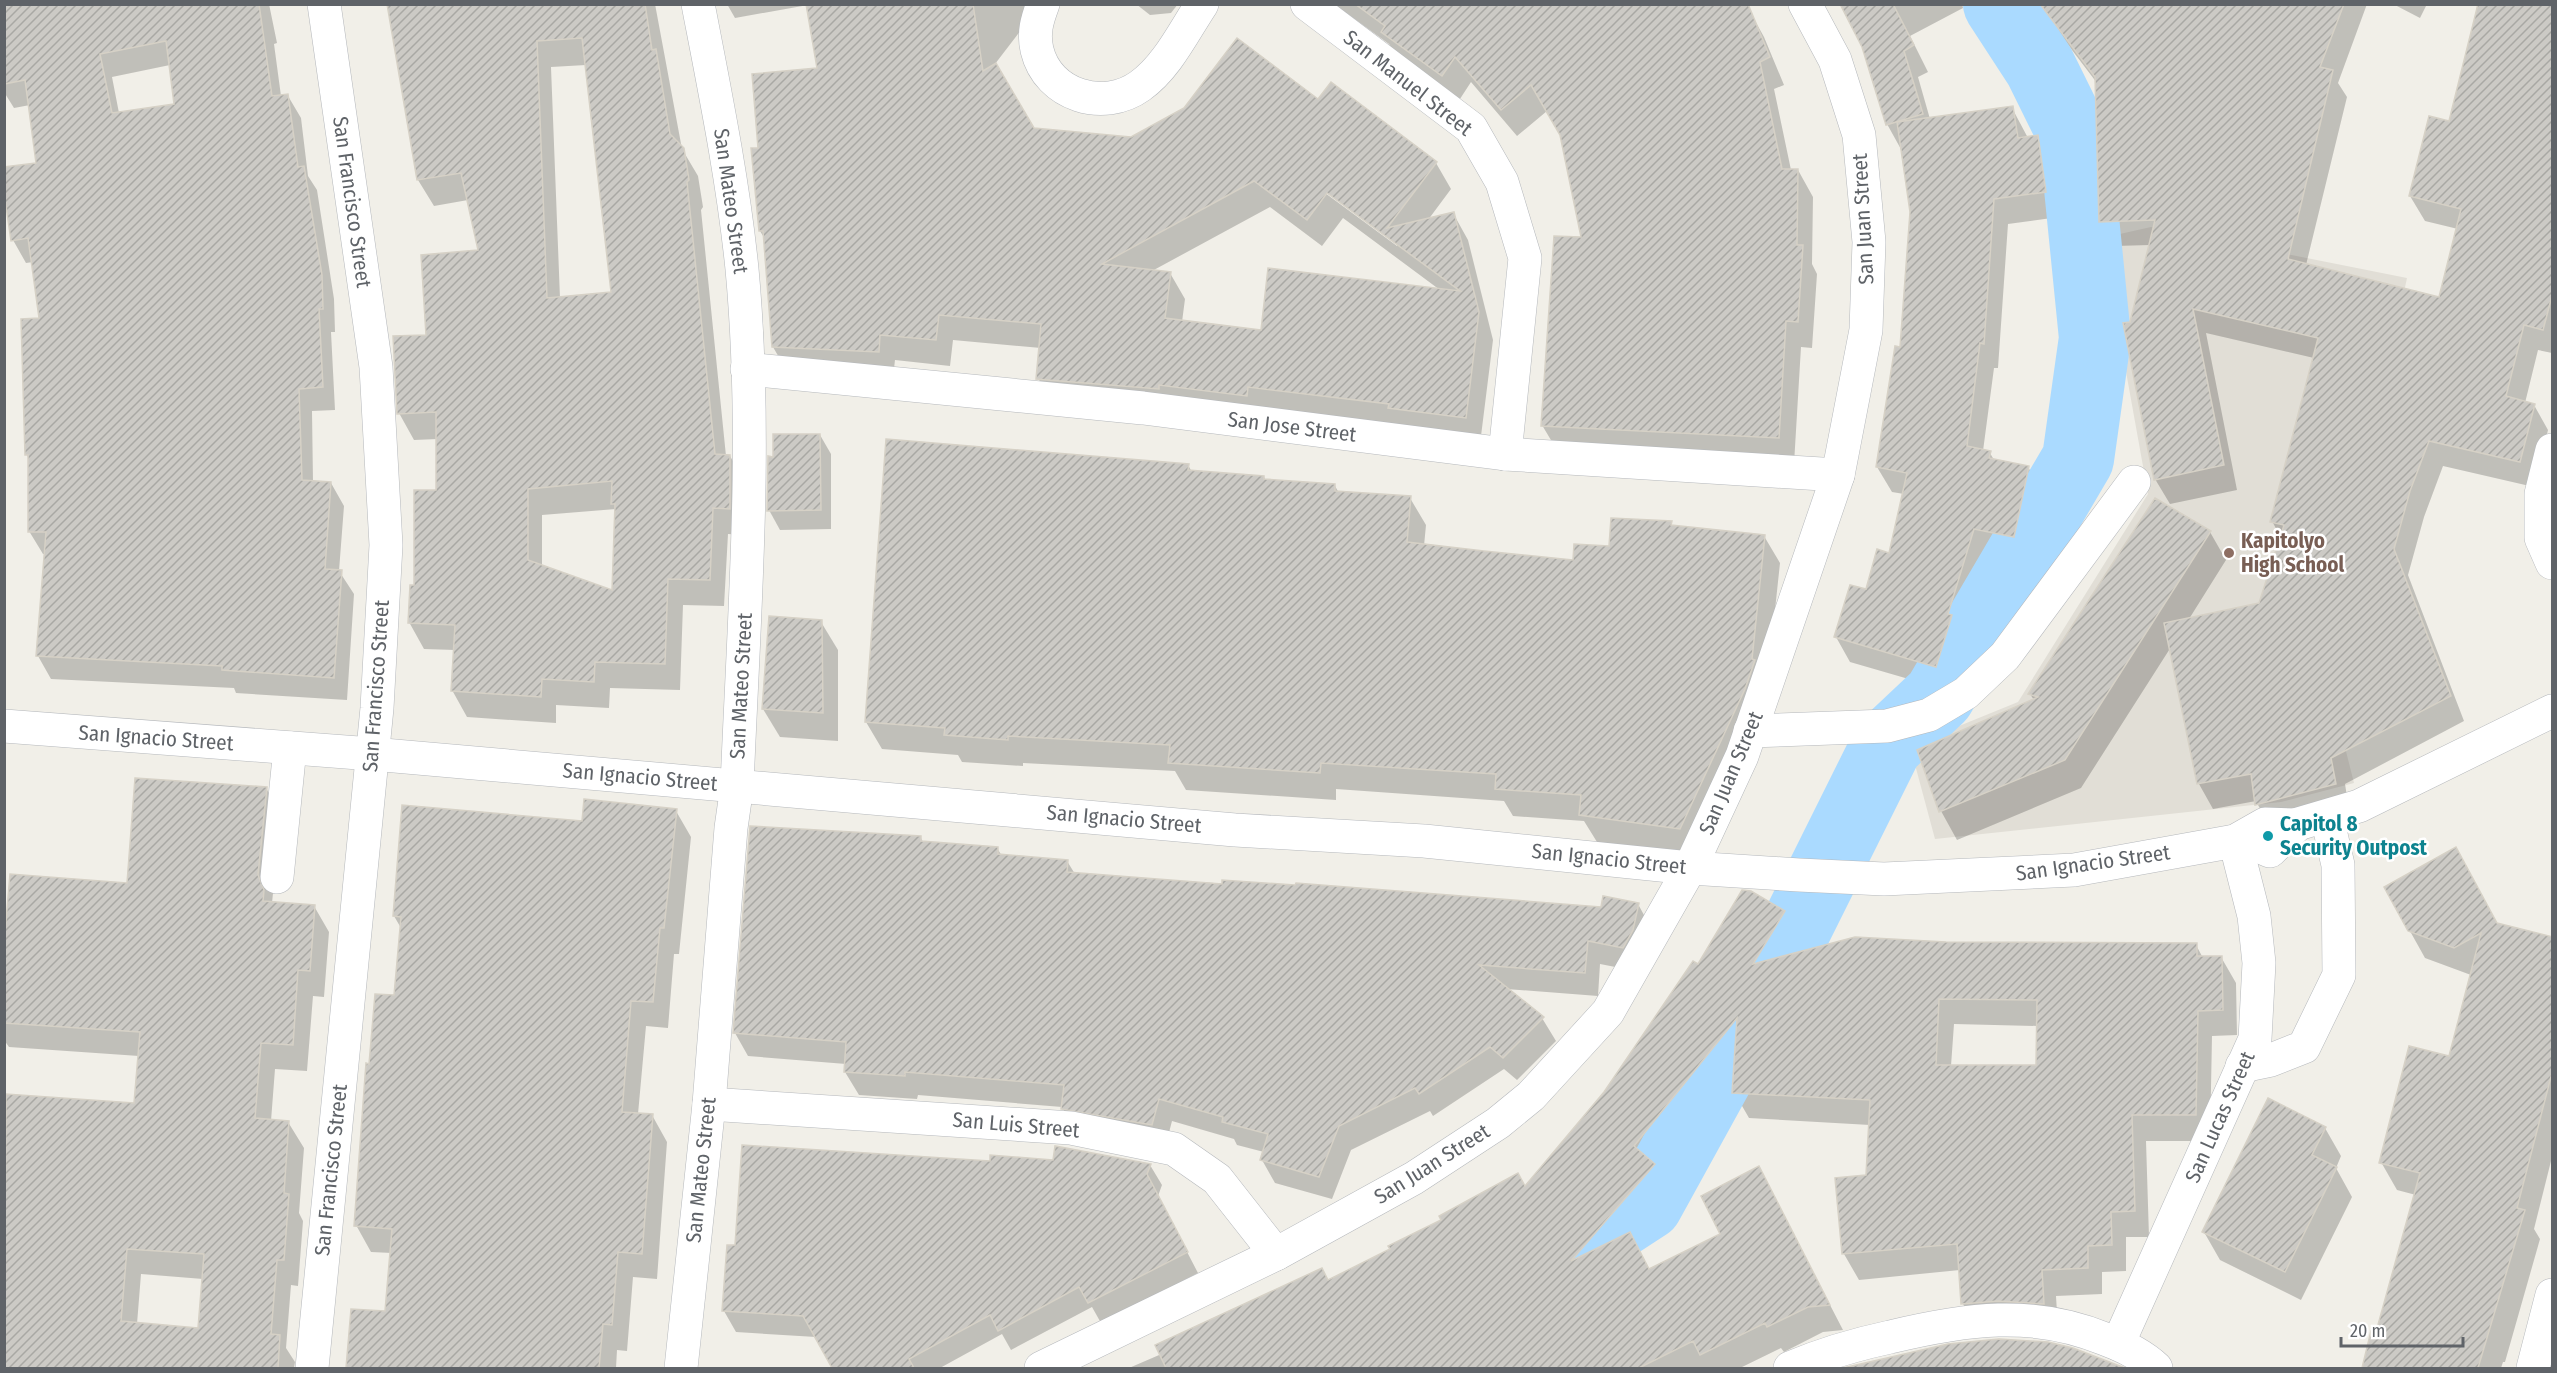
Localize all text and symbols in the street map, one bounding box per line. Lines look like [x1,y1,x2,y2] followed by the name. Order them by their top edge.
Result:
[1338,25,1478,141] street label: San Manuel Street
[327,115,377,289] street label: San Francisco Street
[708,127,754,275] street label: San Mateo Street
[1847,153,1879,285] street label: San Juan Street
[1226,406,1358,448] street label: San Jose Street
[2241,528,2344,578] place label: Kapitolyo High School
[2222,546,2236,560] marker: Kapitolyo High School
[357,599,395,773] street label: San Francisco Street
[724,612,758,760] street label: San Mateo Street
[1693,707,1769,839] street label: San Juan Street
[78,720,235,756] street label: San Ignacio Street
[561,757,719,797] street label: San Ignacio Street
[1045,799,1203,839] street label: San Ignacio Street
[2280,811,2428,861] place label: Capitol 8 Security Outpost
[2261,829,2275,843] marker: Capitol 8 Security Outpost
[1530,838,1688,880] street label: San Ignacio Street
[2014,839,2172,887] street label: San Ignacio Street
[2179,1047,2261,1187] street label: San Lucas Street
[309,1083,353,1257] street label: San Francisco Street
[680,1096,722,1244] street label: San Mateo Street
[951,1106,1081,1144] street label: San Luis Street
[1369,1118,1495,1210] street label: San Juan Street
[2341,1310,2462,1348] scale bar
[2350,1320,2385,1342] text: 20 m

